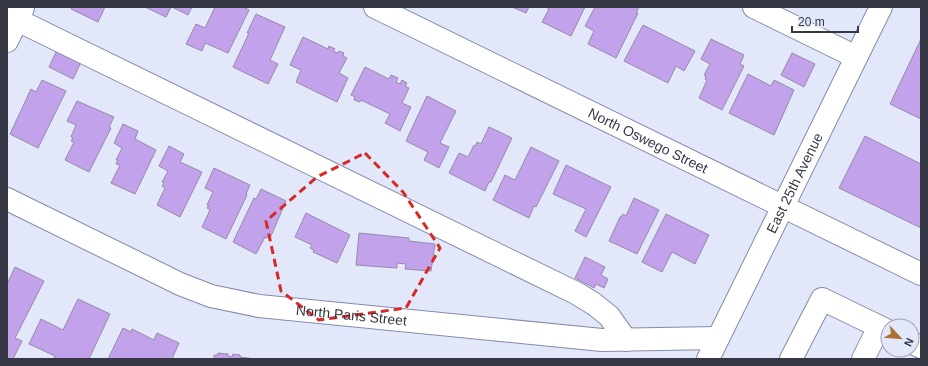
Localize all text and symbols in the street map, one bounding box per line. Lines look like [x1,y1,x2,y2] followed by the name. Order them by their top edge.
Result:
[792,8,858,34] scale bar
[798,15,825,29] text: 20 m
[586,105,710,177] street label: North Oswego Street
[763,130,826,236] street label: East 25th Avenue
[295,302,408,329] street label: North Paris Street
[880,318,920,358] north arrow
[902,336,916,349] text: N

